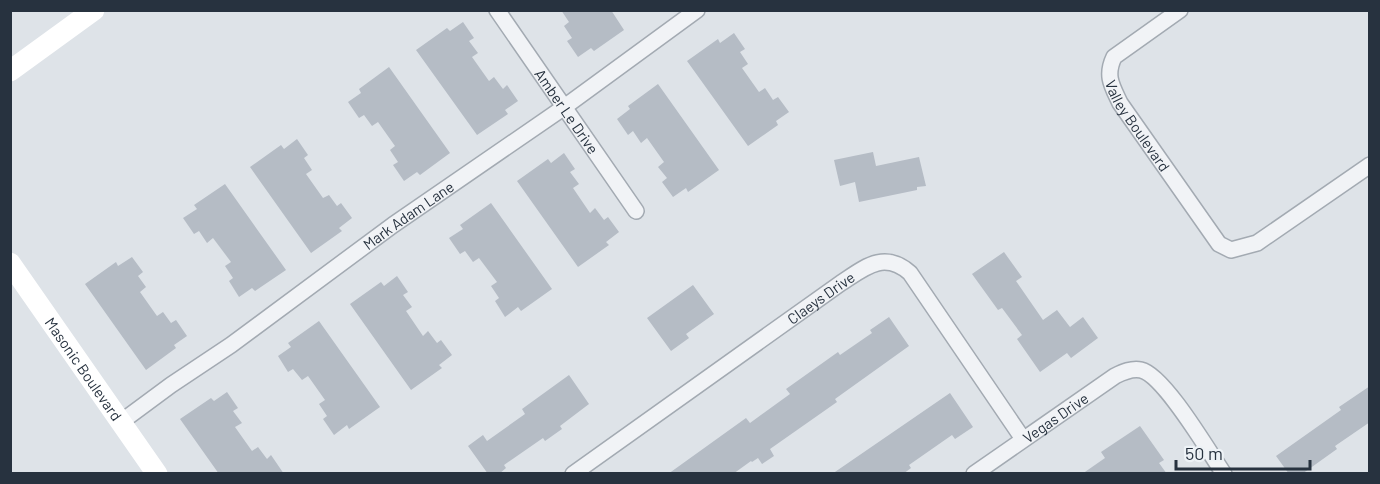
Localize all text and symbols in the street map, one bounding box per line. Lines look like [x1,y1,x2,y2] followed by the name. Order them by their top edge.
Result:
[531,65,603,157] street label: Amber Le Drive
[1102,78,1174,175] street label: Valley Boulevard
[359,177,457,253] street label: Mark Adam Lane
[784,268,858,328] street label: Claeys Drive
[42,314,126,424] street label: Masonic Boulevard
[1019,389,1091,446] street label: Vegas Drive
[1176,433,1310,471] scale bar
[1185,442,1223,464] text: 50 m

